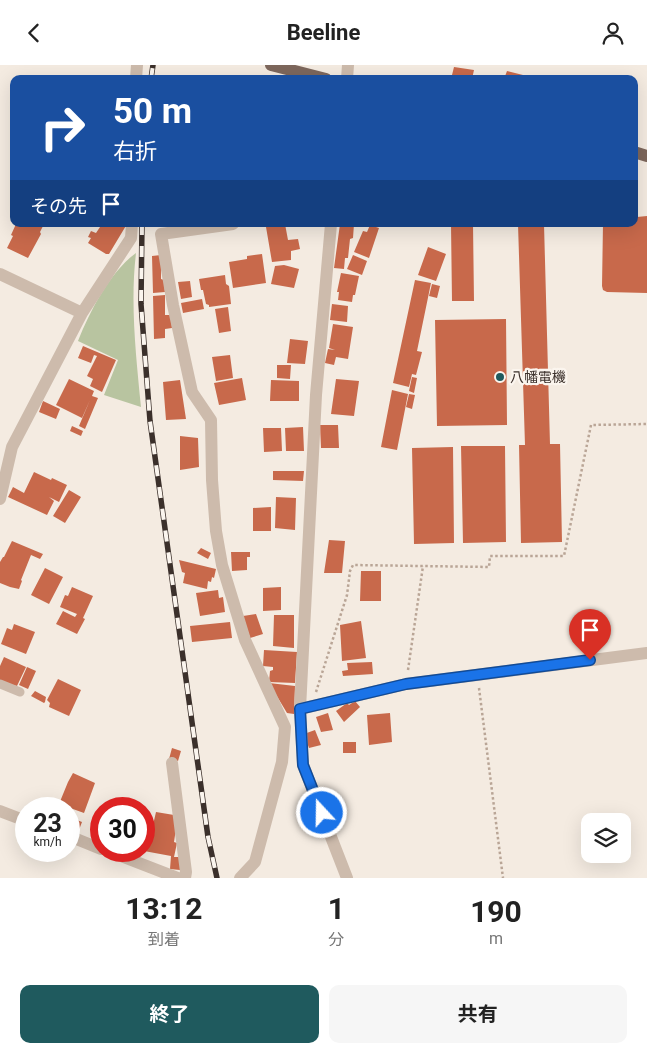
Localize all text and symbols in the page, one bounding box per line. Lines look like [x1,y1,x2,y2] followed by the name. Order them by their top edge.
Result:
[20,19,48,47] icon: back
[599,19,627,47] icon: person
[287,20,360,45] text: Beeline
[113,91,192,132] text: 50 m
[30,95,95,160] icon: right
[113,139,157,164] text: 右折
[97,190,125,218] icon: arrive
[30,195,87,218] text: その先
[510,369,566,385] place label: 八幡電機
[494,371,506,383] marker: 八幡電機
[569,609,611,660] pin
[576,616,604,644] icon: arrive
[295,786,347,838] position arrow
[90,797,155,862] speed limit sign: 30
[33,809,62,838] text: 23
[581,813,631,863] map controls
[581,813,631,863] button: layers
[33,835,62,849] text: km/h
[125,891,203,926] text: 13:12
[328,891,345,926] text: 1
[470,894,522,929] text: 190
[489,929,503,948] text: m
[148,930,180,949] text: 到着
[328,930,344,949] text: 分
[20,985,319,1043] button: 終了
[329,985,627,1043] button: 共有

